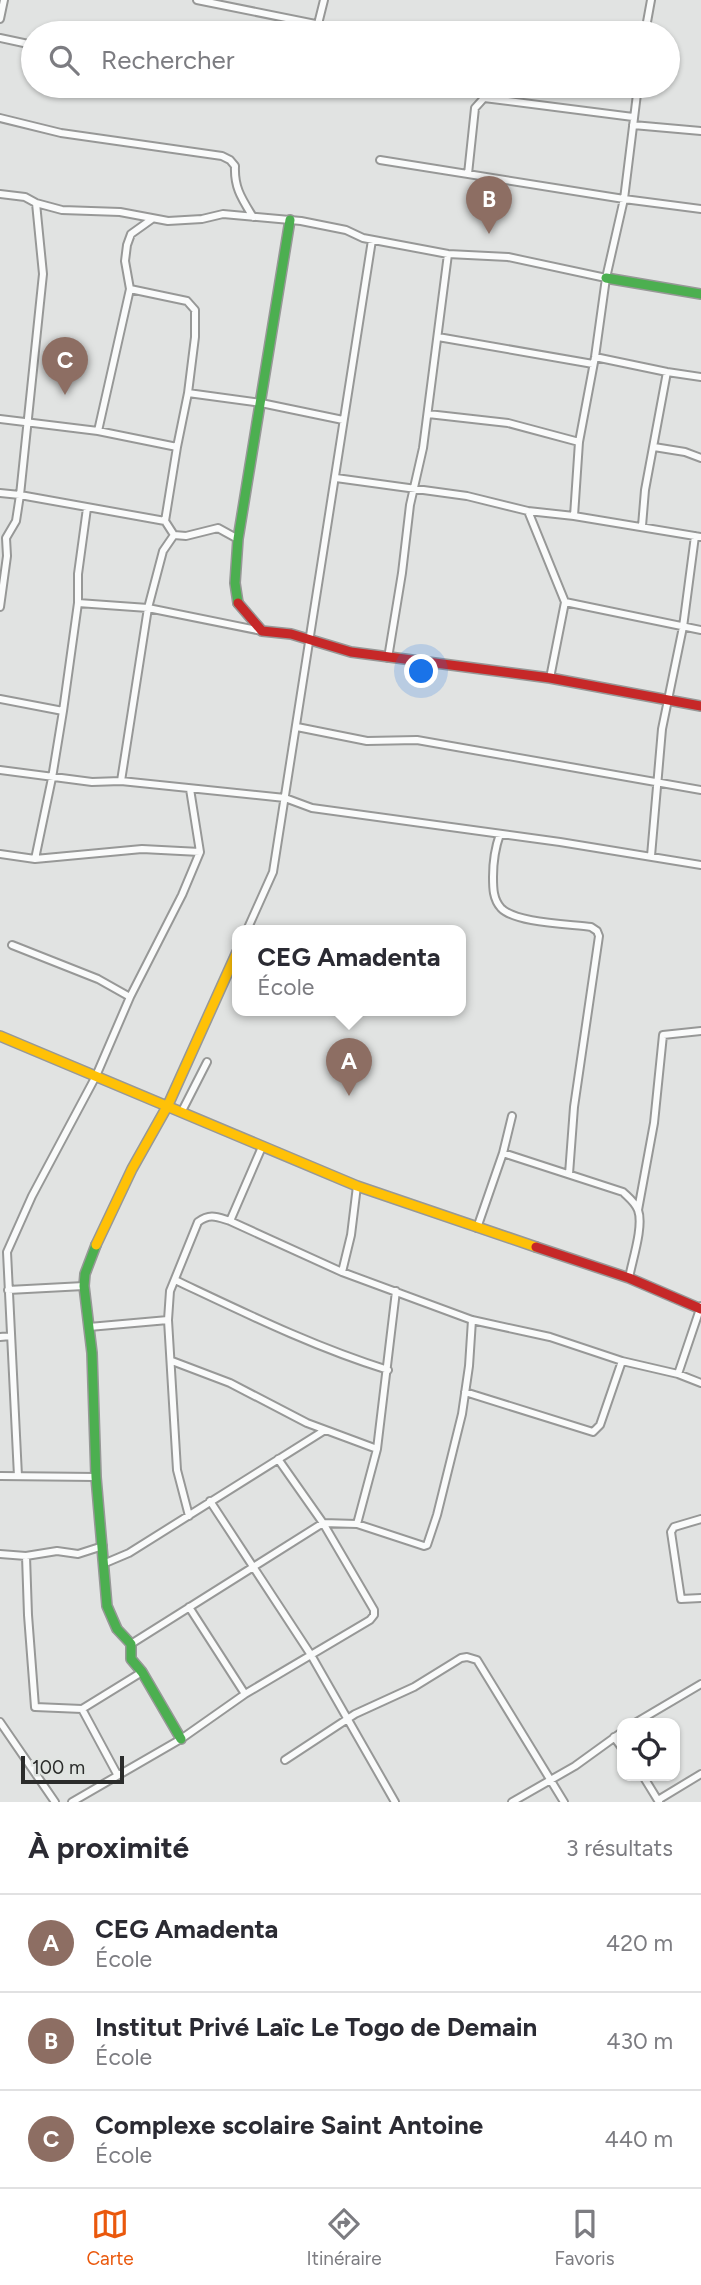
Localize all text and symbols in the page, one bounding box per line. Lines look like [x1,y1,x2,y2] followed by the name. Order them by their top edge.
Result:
[21,21,680,98] search box
[45,41,83,79] icon: search
[101,44,235,76] text: Rechercher
[466,176,512,234] pin: B
[42,337,88,395] pin: C
[404,654,438,688] your location
[232,925,466,1016] popup
[257,941,441,973] text: CEG Amadenta
[257,973,314,1001] text: École
[326,1038,372,1096] pin: A
[617,1718,680,1781] map controls
[617,1718,680,1781] button: locate
[21,1753,124,1785] scale bar
[32,1756,85,1779] text: 100 m
[28,1829,189,1866] text: À proximité
[566,1834,673,1862] text: 3 résultats
[95,1913,278,1945] text: CEG Amadenta
[43,1929,59,1957] text: A
[606,1929,673,1957] text: 420 m
[95,1945,152,1973] text: École
[95,2011,537,2043] text: Institut Privé Laïc Le Togo de Demain
[44,2027,58,2055] text: B
[606,2027,673,2055] text: 430 m
[95,2043,152,2071] text: École
[95,2109,483,2141] text: Complexe scolaire Saint Antoine
[43,2125,59,2153] text: C
[604,2125,673,2153] text: 440 m
[95,2141,152,2169] text: École
[86,2205,134,2270] tab: Carte
[307,2205,382,2270] tab: Itinéraire
[554,2205,615,2270] tab: Favoris

